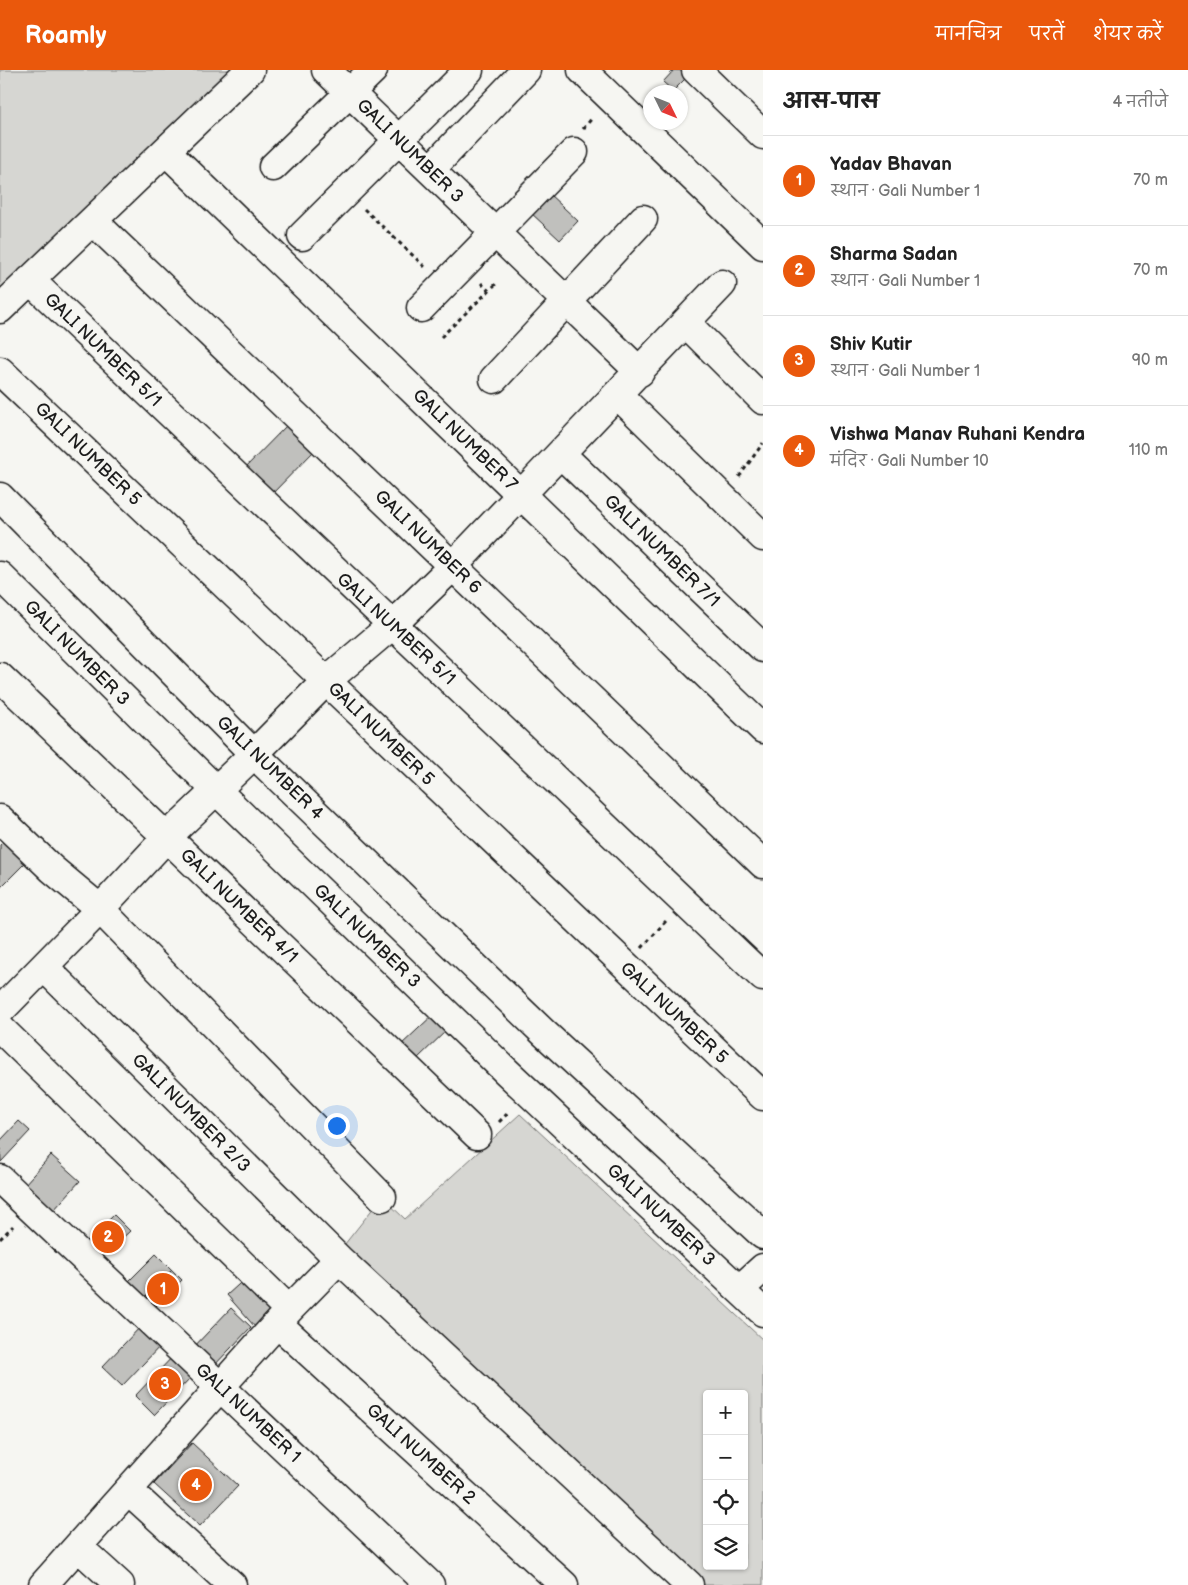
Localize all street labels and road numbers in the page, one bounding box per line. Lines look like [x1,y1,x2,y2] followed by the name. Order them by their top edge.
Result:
[352,95,468,207] street label: GALI NUMBER 3
[40,289,166,411] street label: GALI NUMBER 5/1
[408,385,522,495] street label: GALI NUMBER 7
[31,398,145,510] street label: GALI NUMBER 5
[370,486,486,598] street label: GALI NUMBER 6
[600,490,724,612] street label: GALI NUMBER 7/1
[332,569,460,689] street label: GALI NUMBER 5/1
[20,596,134,710] street label: GALI NUMBER 3
[324,678,438,790] street label: GALI NUMBER 5
[212,712,328,824] street label: GALI NUMBER 4
[176,845,302,967] street label: GALI NUMBER 4/1
[309,880,425,992] street label: GALI NUMBER 3
[616,958,732,1068] street label: GALI NUMBER 5
[127,1049,255,1177] street label: GALI NUMBER 2/3
[603,1160,719,1270] street label: GALI NUMBER 3
[191,1359,305,1467] street label: GALI NUMBER 1
[362,1399,480,1509] street label: GALI NUMBER 2

